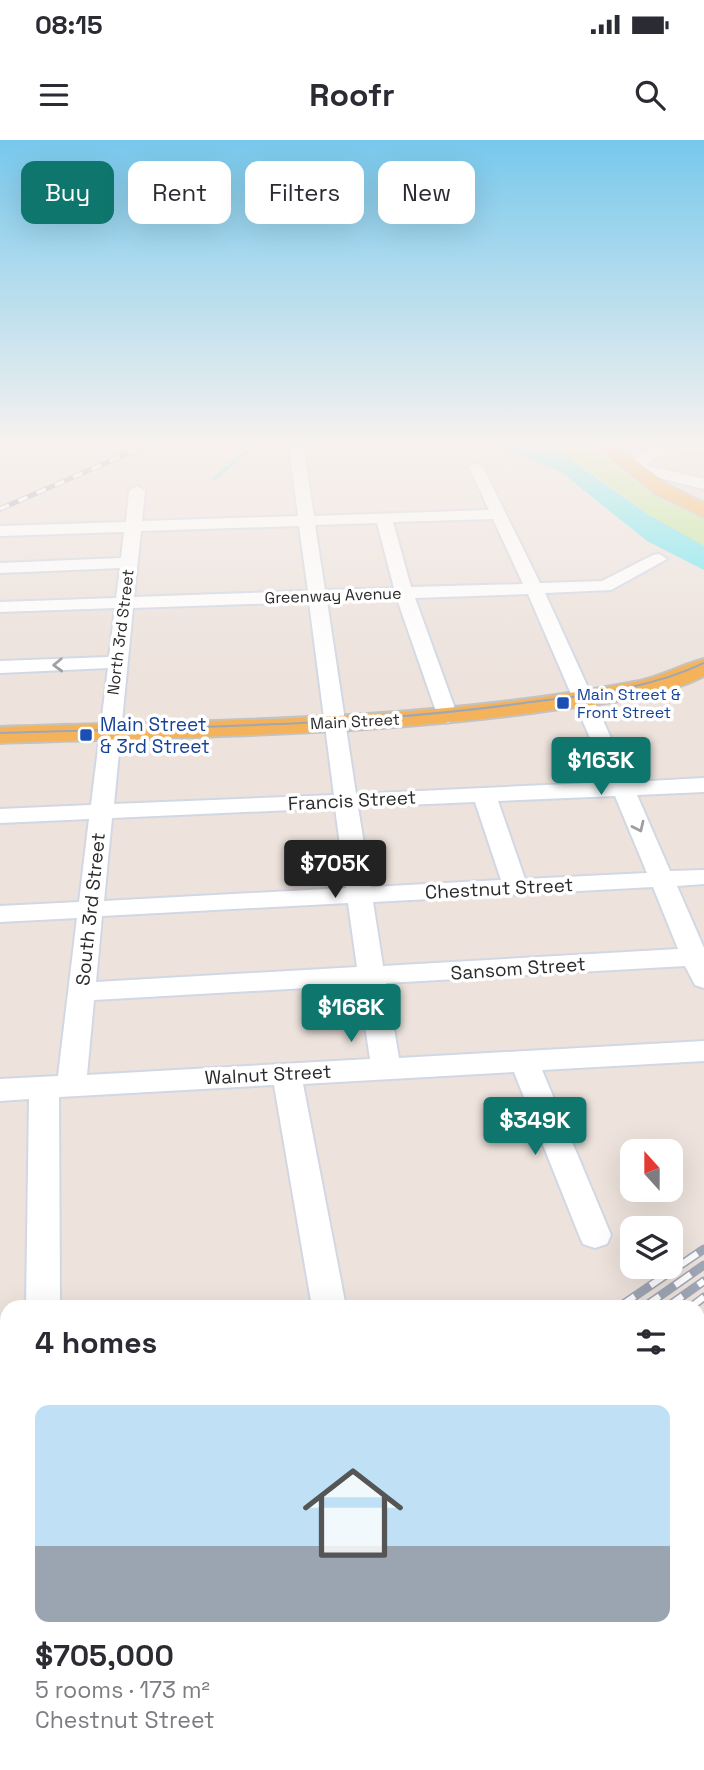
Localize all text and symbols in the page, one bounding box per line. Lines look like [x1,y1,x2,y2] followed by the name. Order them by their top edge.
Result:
[35,8,103,42] text: 08:15
[309,75,395,115] text: Roofr
[35,76,73,114] icon: menu
[631,76,669,114] icon: search
[21,161,114,224] chip: Buy
[128,161,231,224] chip: Rent
[245,161,364,224] chip: Filters
[378,161,475,224] chip: New
[102,568,139,696] street label: North 3rd Street
[264,583,402,608] street label: Greenway Avenue
[52,657,63,672] one-way arrow
[577,684,681,723] place label: Main Street & Front Street
[555,695,571,711] marker: Main Street & Front Street
[310,709,400,734] street label: Main Street
[100,712,210,759] place label: Main Street & 3rd Street
[78,727,94,743] marker: Main Street & 3rd Street
[552,738,650,797] pin: $163K
[568,745,634,775] text: $163K
[287,785,417,816] street label: Francis Street
[631,820,645,833] one-way arrow
[70,831,111,987] street label: South 3rd Street
[286,840,384,900] pin: $705K
[300,848,370,878] text: $705K
[424,872,574,905] street label: Chestnut Street
[450,951,586,986] street label: Sansom Street
[302,984,400,1044] pin: $168K
[318,992,384,1022] text: $168K
[204,1059,332,1090] street label: Walnut Street
[486,1098,584,1157] pin: $349K
[499,1105,571,1135] text: $349K
[620,1139,682,1202] north arrow
[620,1139,683,1279] map controls
[620,1216,683,1279] button: layers
[35,1323,157,1362] text: 4 homes
[632,1323,670,1361] icon: filters
[290,1450,416,1576] icon: home
[35,1636,174,1675] text: $705,000
[35,1675,210,1705] text: 5 rooms · 173 m²
[35,1705,215,1735] text: Chestnut Street

